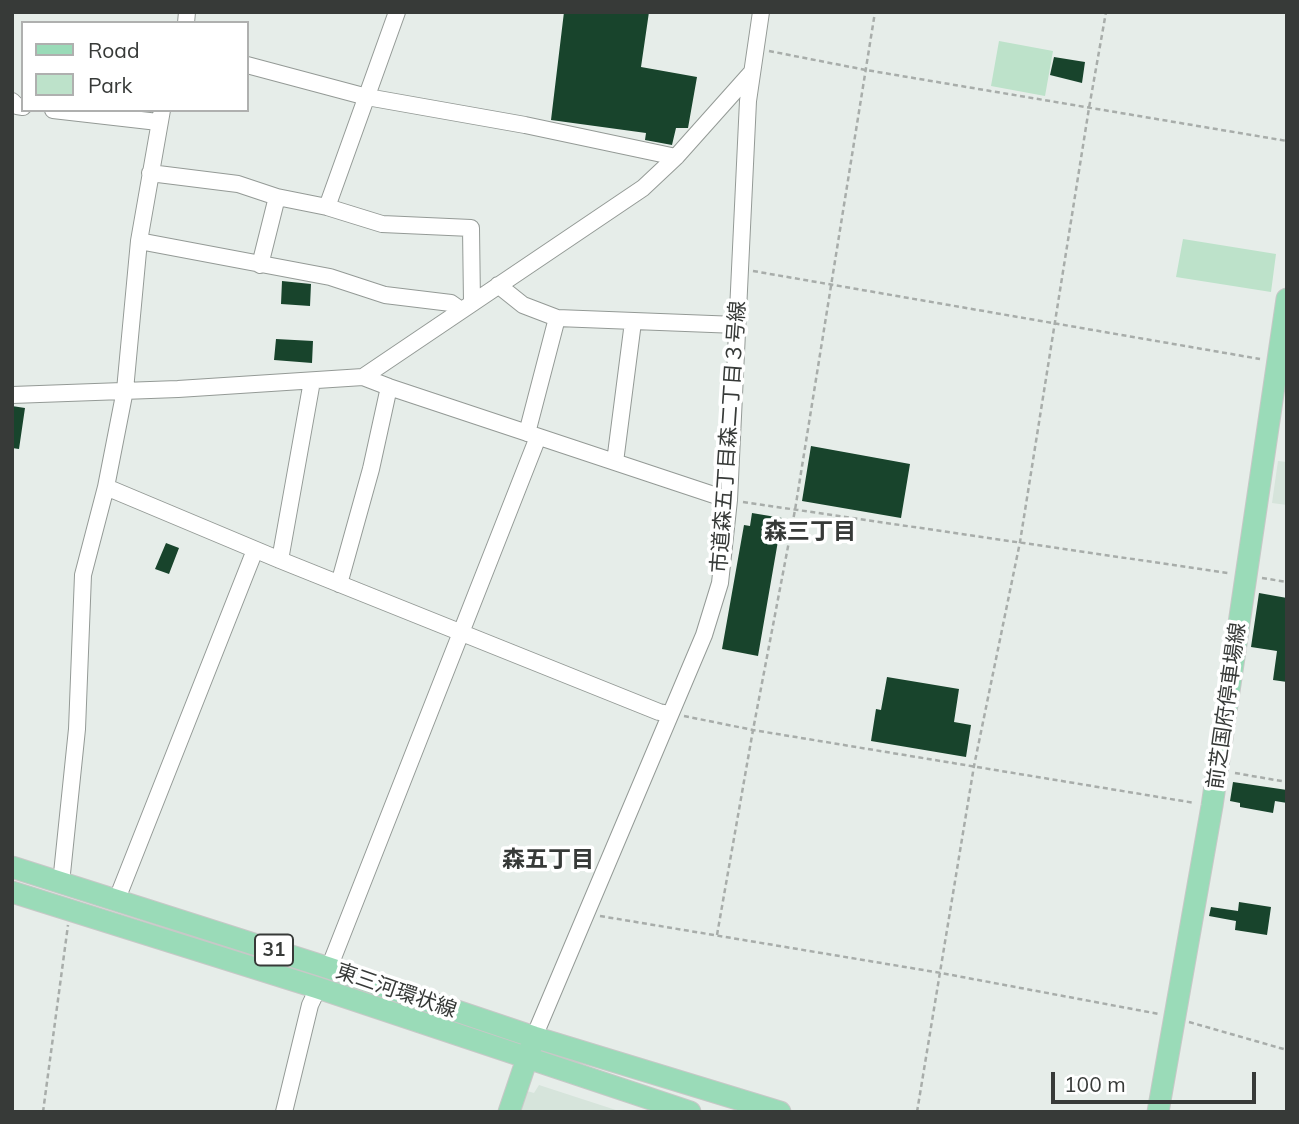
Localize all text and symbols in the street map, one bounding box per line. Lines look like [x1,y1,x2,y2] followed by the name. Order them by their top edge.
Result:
[21,21,248,112] legend
[88,37,139,63] text: Road
[88,72,132,98] text: Park
[707,300,751,574] street label: 市道森五丁目森二丁目３号線
[764,518,856,546] district label: 森三丁目
[1203,621,1251,791] street label: 前芝国府停車場線
[502,846,594,874] district label: 森五丁目
[255,934,293,966] road number: 31
[332,959,460,1023] street label: 東三河環状線
[1054,1058,1259,1102] scale bar
[1064,1071,1126,1097] text: 100 m

